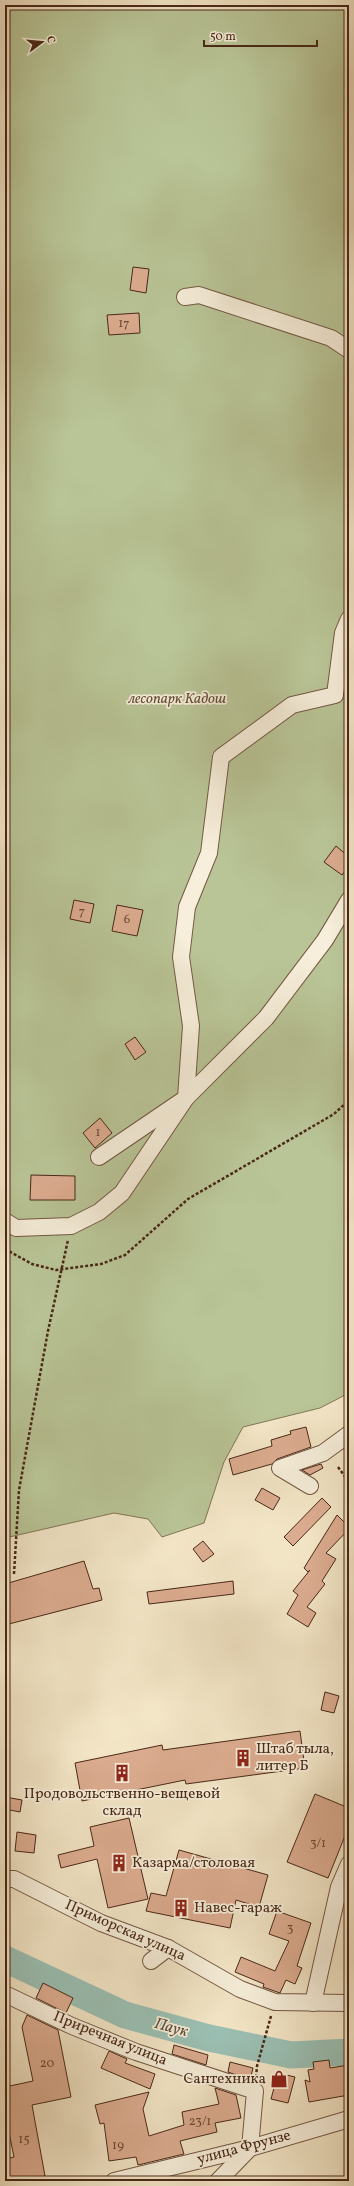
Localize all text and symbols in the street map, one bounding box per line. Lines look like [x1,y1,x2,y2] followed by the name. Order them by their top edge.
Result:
[22,22,62,62] north arrow
[204,22,317,48] scale bar
[210,29,236,45] text: 50 m
[42,34,58,45] text: С
[118,315,130,333] house number: 17
[127,689,226,710] park label: лесопарк Кадош
[79,903,85,921] house number: 7
[124,911,131,929] house number: 6
[95,1124,101,1142] house number: 1
[256,1739,334,1777] place label: Штаб тыла, литер Б
[233,1748,253,1768] building icon: Штаб тыла, литер Б
[112,1763,132,1783] building icon: Продовольственно-вещевой склад
[24,1784,220,1822] place label: Продовольственно-вещевой склад
[310,1835,326,1853] house number: 3/1
[109,1853,129,1873] building icon: Казарма/столовая
[132,1853,255,1874] place label: Казарма/столовая
[61,1895,189,1967] street label: Приморская улица
[171,1898,191,1918] building icon: Навес-гараж
[194,1898,282,1919] place label: Навес-гараж
[287,1920,294,1938] house number: 3
[50,2007,170,2071] street label: Приречная улица
[152,2013,191,2043] water label: Паук
[40,2055,55,2073] house number: 20
[183,2069,266,2090] place label: Сантехника
[269,2069,289,2089] shop icon: Сантехника
[189,2113,211,2131] house number: 23/1
[195,2125,293,2171] street label: улица Фрунзе
[18,2131,30,2149] house number: 15
[112,2137,124,2155] house number: 19

